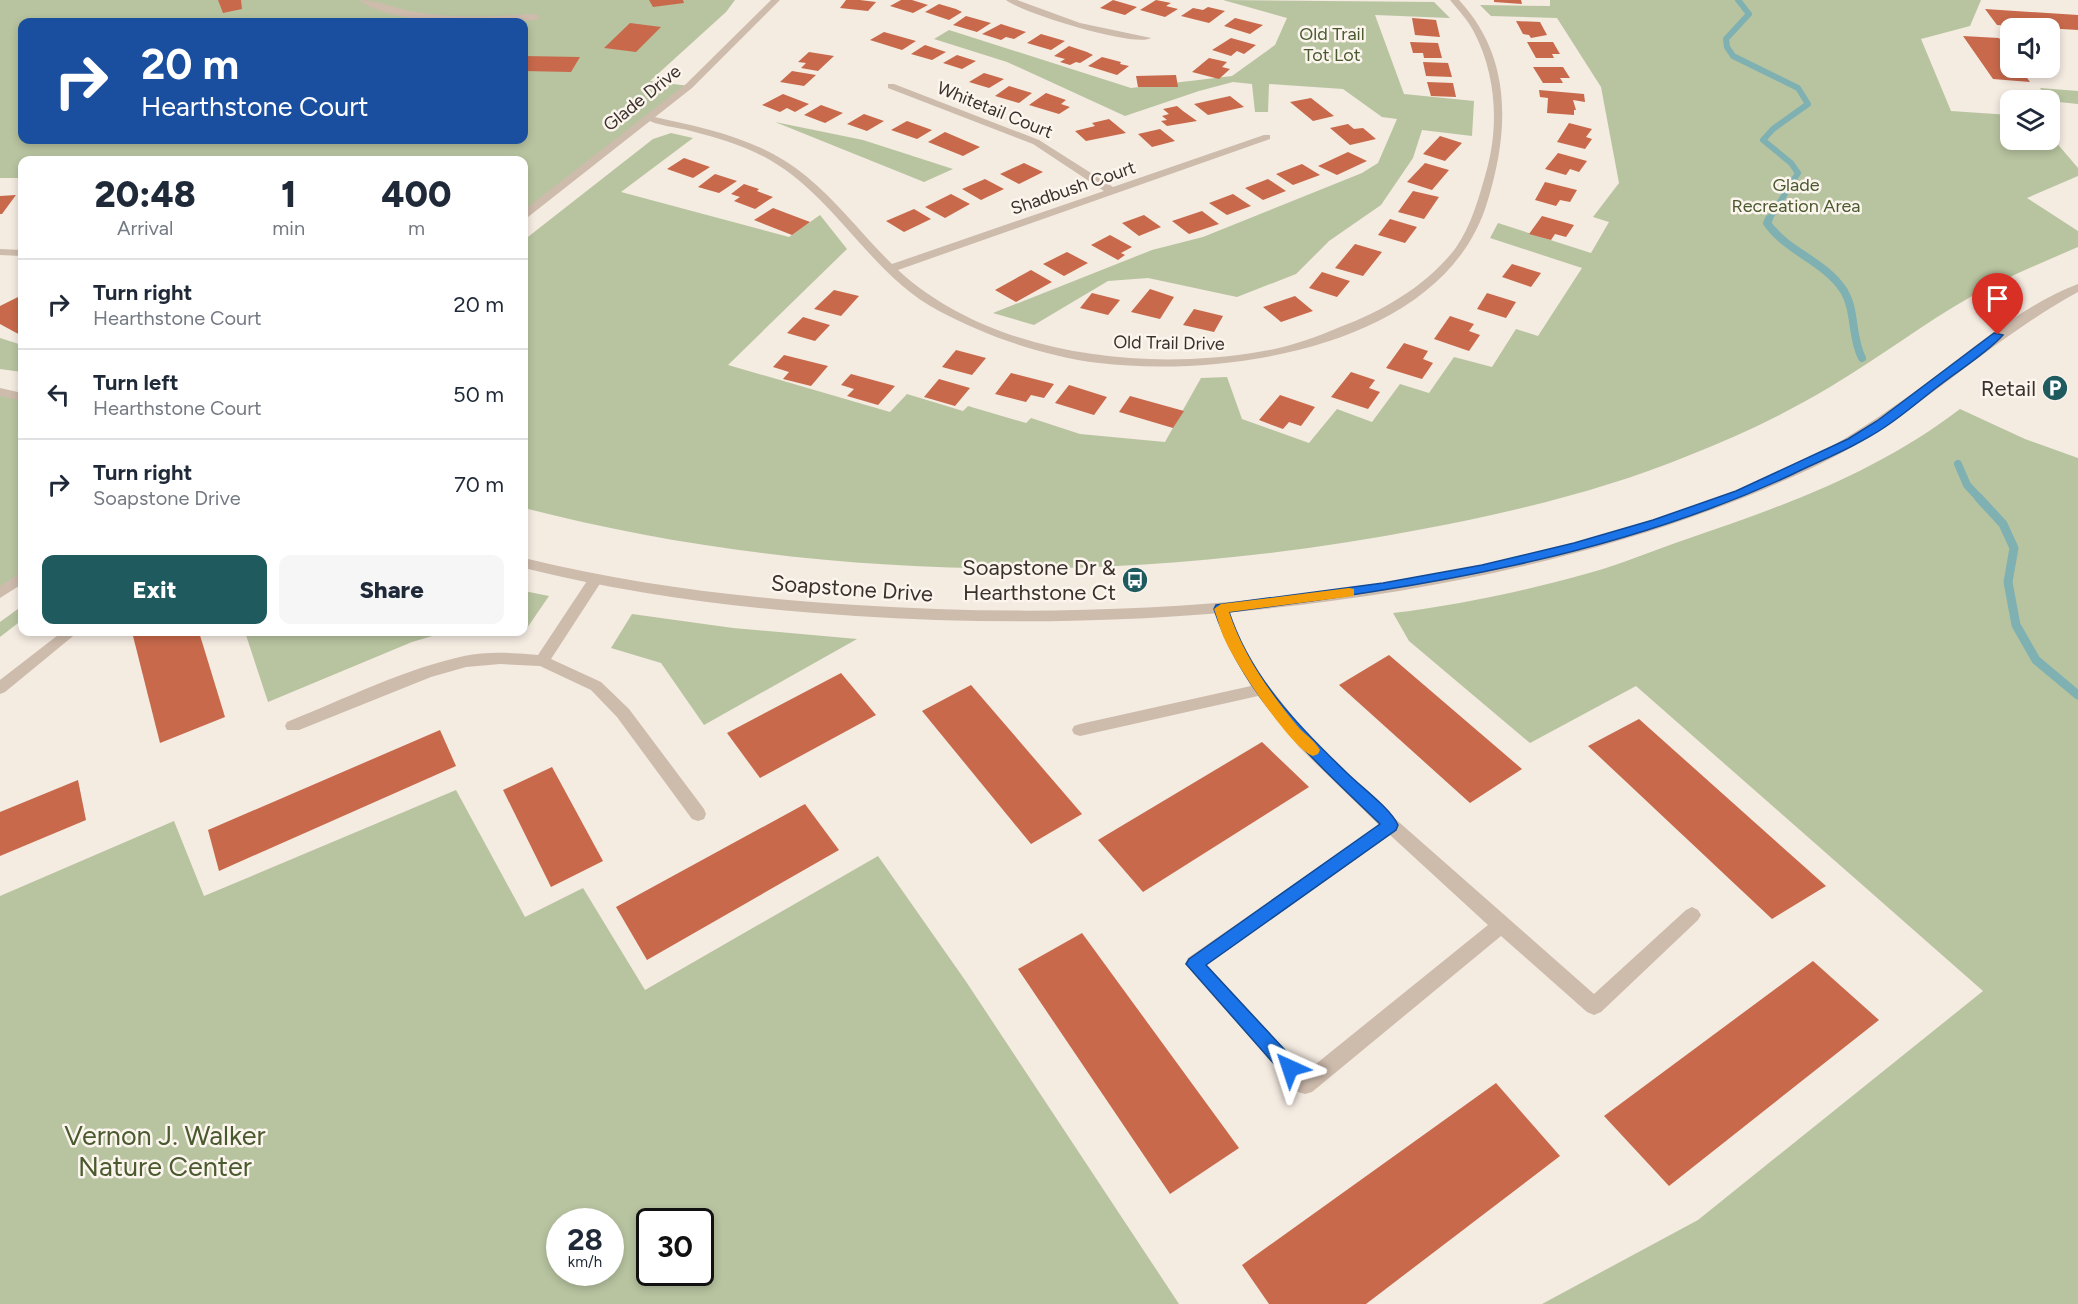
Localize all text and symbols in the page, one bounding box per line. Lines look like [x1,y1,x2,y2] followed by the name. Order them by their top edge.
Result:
[2000,18,2060,150] map controls
[2000,18,2060,78] button: sound
[1299,23,1365,66] park label: Old Trail Tot Lot
[141,39,239,90] text: 20 m
[42,42,120,120] icon: right
[599,60,685,136] street label: Glade Drive
[934,77,1056,143] street label: Whitetail Court
[141,90,369,123] text: Hearthstone Court
[2000,90,2060,150] button: layers
[1008,156,1139,220] street label: Shadbush Court
[94,173,196,216] text: 20:48
[281,173,296,216] text: 1
[382,173,452,216] text: 400
[1731,174,1861,217] park label: Glade Recreation Area
[117,216,173,240] text: Arrival
[272,216,305,240] text: min
[408,216,425,240] text: m
[1972,273,2023,335] pin
[93,279,192,306] text: Turn right
[1981,282,2014,315] icon: arrive
[42,288,75,321] icon: right
[453,291,504,318] text: 20 m
[93,306,262,330] text: Hearthstone Court
[1113,331,1225,355] street label: Old Trail Drive
[93,369,179,396] text: Turn left
[2040,373,2070,403] parking icon: Retail
[1981,375,2036,402] place label: Retail
[42,378,75,411] icon: left
[453,381,504,408] text: 50 m
[93,396,262,420] text: Hearthstone Court
[93,459,192,486] text: Turn right
[42,468,75,501] icon: right
[454,471,504,498] text: 70 m
[93,486,241,510] text: Soapstone Drive
[962,554,1116,606] place label: Soapstone Dr & Hearthstone Ct
[42,555,267,624] button: Exit
[279,555,504,624] button: Share
[1120,565,1150,595] bus stop icon: Soapstone Dr & Hearthstone Ct
[770,569,934,608] street label: Soapstone Drive
[1258,1036,1322,1100] position arrow
[64,1119,266,1183] park label: Vernon J. Walker Nature Center
[636,1208,714,1286] speed limit sign: 30
[567,1221,603,1258] text: 28
[568,1253,602,1271] text: km/h

